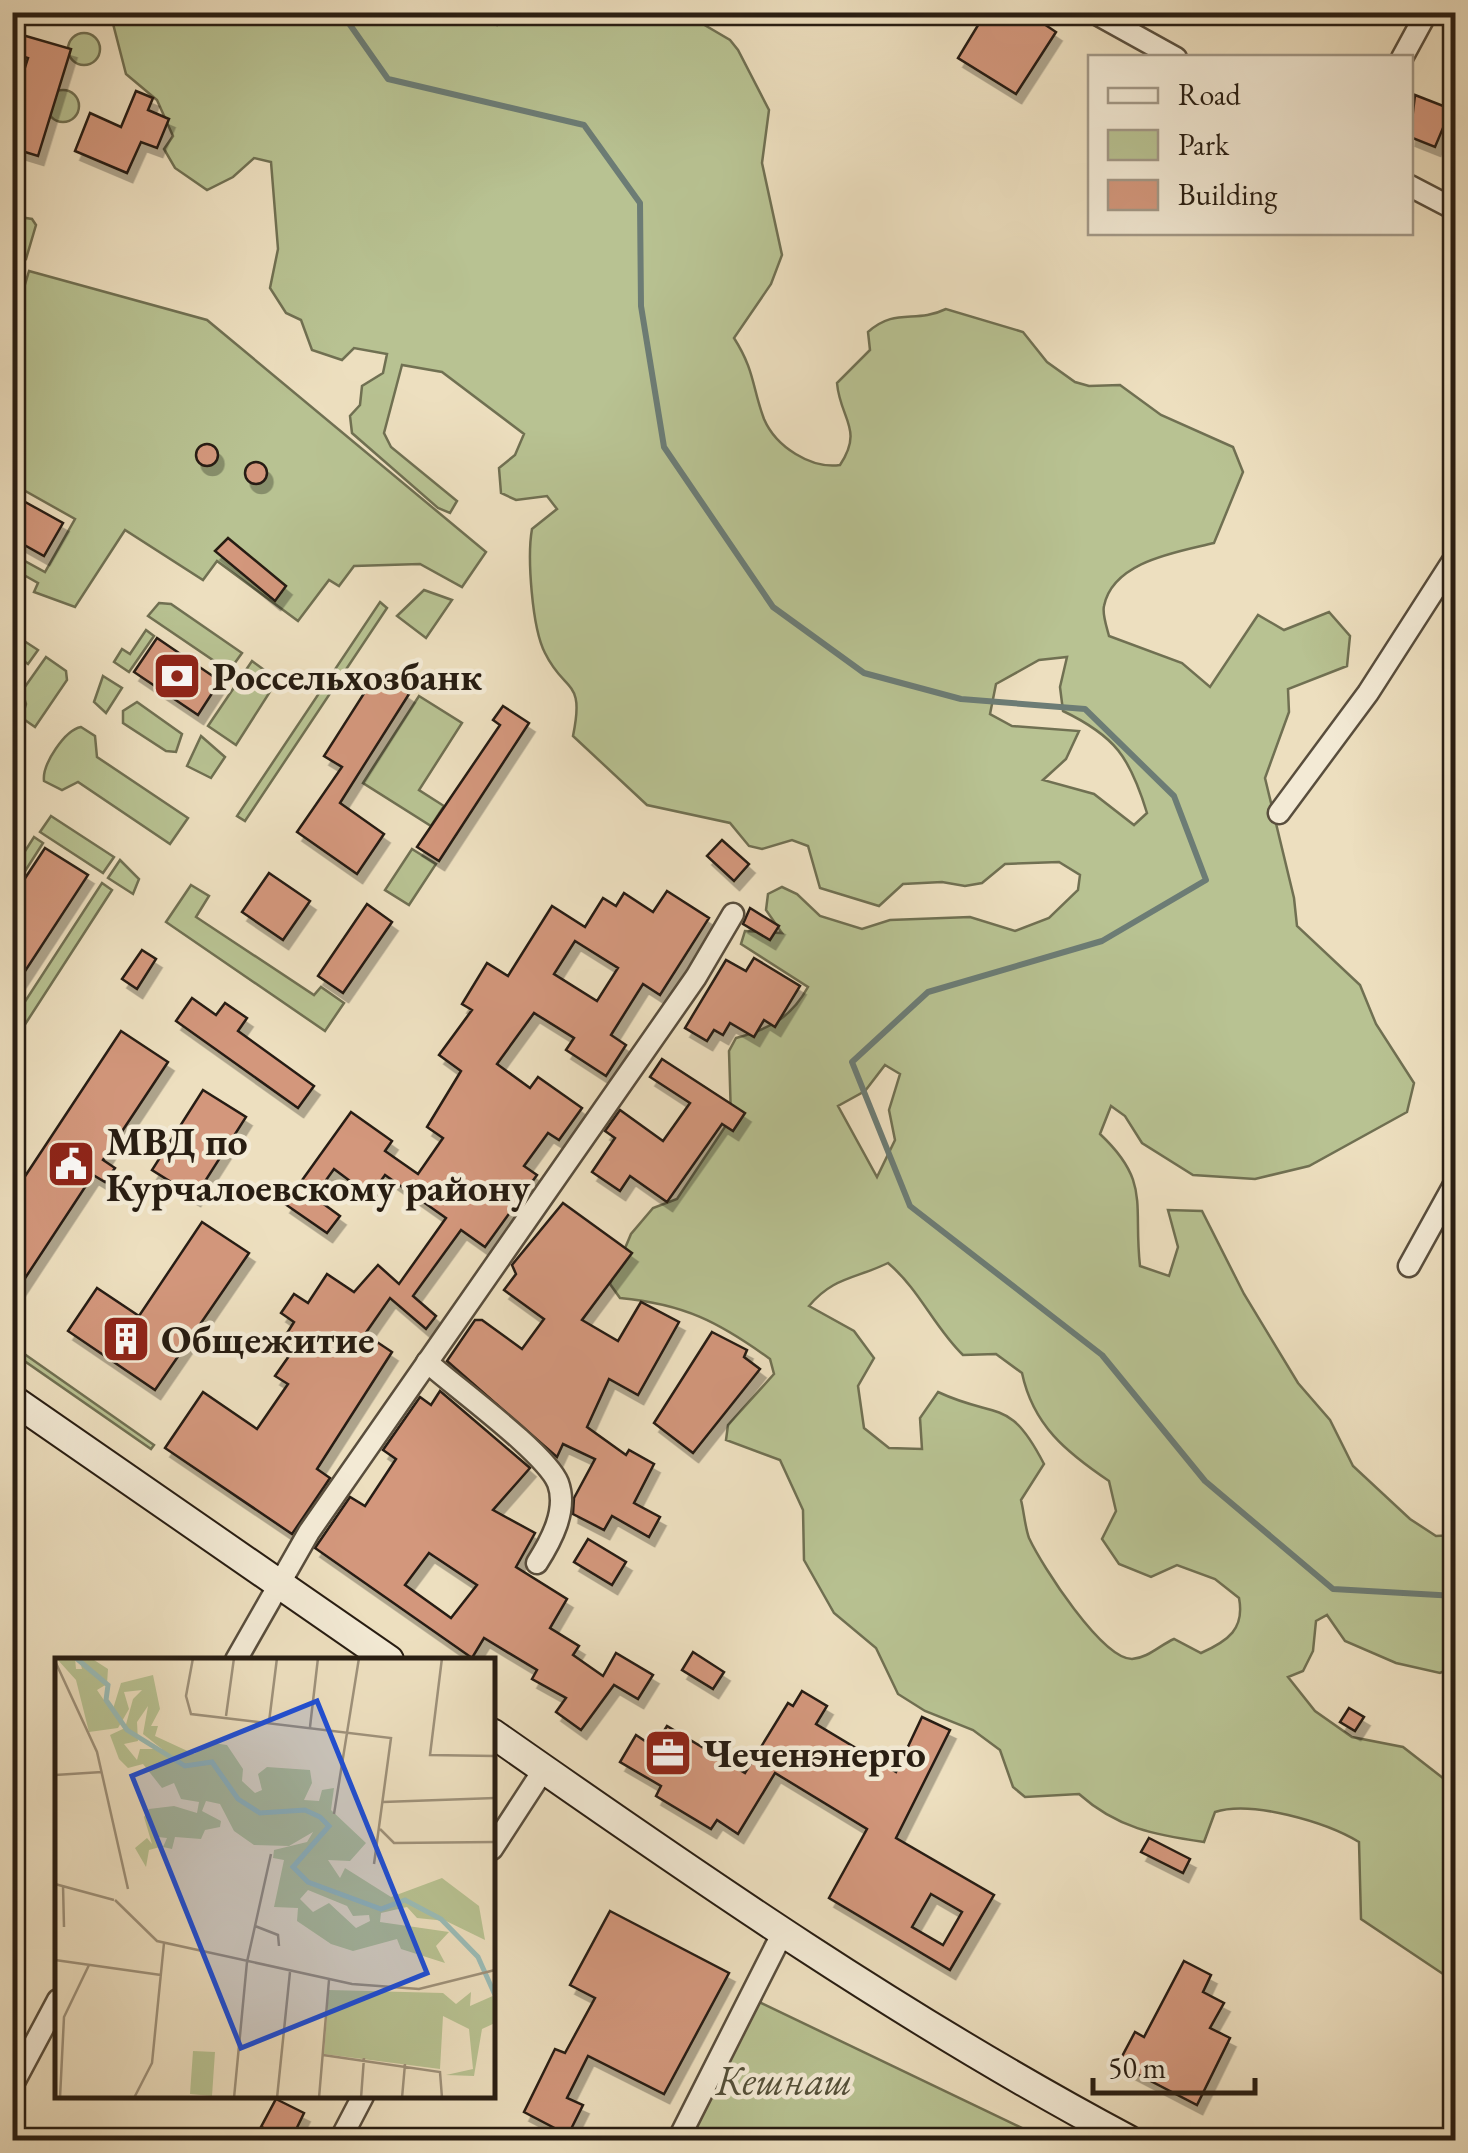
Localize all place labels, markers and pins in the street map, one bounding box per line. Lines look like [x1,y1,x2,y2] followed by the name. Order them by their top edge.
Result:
[151,650,203,702] bank icon: Россельхозбанк
[212,650,482,702] place label: Россельхозбанк
[106,1115,531,1213] place label: МВД по Курчалоевскому району
[45,1138,97,1190] public building icon: МВД по Курчалоевскому району
[100,1313,152,1365] building icon: Общежитие
[161,1313,375,1365] place label: Общежитие
[642,1727,694,1779] office icon: Чеченэнерго
[703,1727,926,1779] place label: Чеченэнерго

